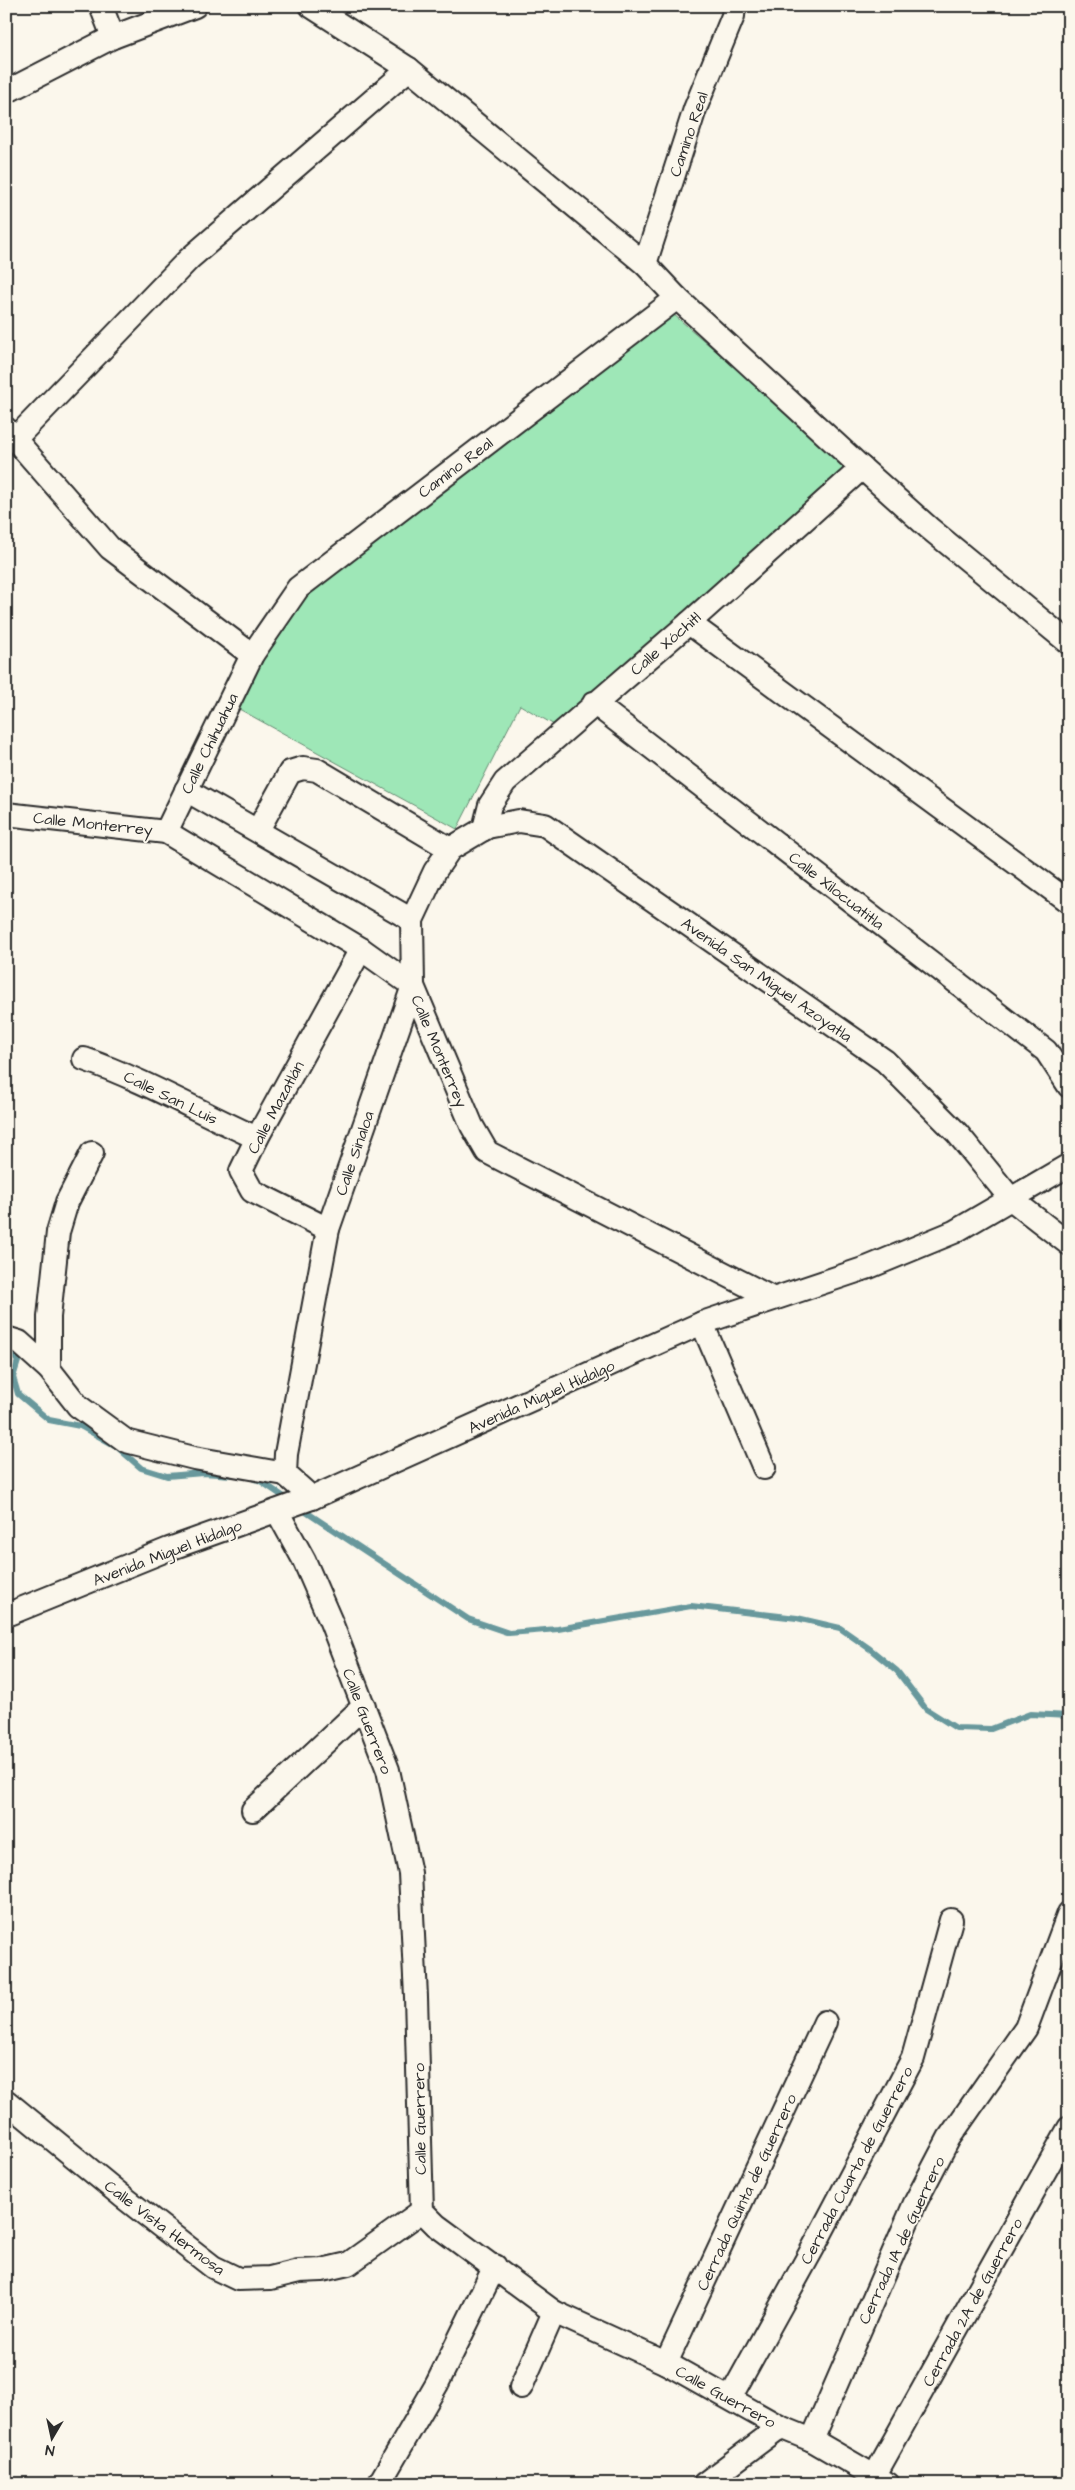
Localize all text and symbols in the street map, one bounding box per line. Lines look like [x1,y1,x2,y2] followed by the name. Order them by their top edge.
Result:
[664,89,714,180] street label: Camino Real
[414,432,498,503] street label: Camino Real
[625,607,706,681] street label: Calle Xóchitl
[176,689,244,798] street label: Calle Chihuahua
[32,807,154,842] street label: Calle Monterrey
[784,847,889,935] street label: Calle Xilocuatitla
[676,912,856,1048] street label: Avenida San Miguel Azoyatla
[405,992,473,1112] street label: Calle Monterrey
[242,1057,310,1158] street label: Calle Mazatlán
[120,1066,221,1130] street label: Calle San Luis
[330,1108,380,1199] street label: Calle Sinaloa
[465,1355,619,1440] street label: Avenida Miguel Hidalgo
[90,1514,246,1592] street label: Avenida Miguel Hidalgo
[337,1665,397,1777] street label: Calle Guerrero
[408,2063,432,2175] street label: Calle Guerrero
[795,2063,919,2268] street label: Cerrada Cuarta de Guerrero
[692,2090,802,2294] street label: Cerrada Quinta de Guerrero
[853,2153,950,2328] street label: Cerrada 1A de Guerrero
[100,2175,229,2280] street label: Calle Vista Hermosa
[917,2214,1028,2391] street label: Cerrada 2A de Guerrero
[671,2360,780,2434] street label: Calle Guerrero
[28,2412,78,2462] north arrow
[44,2439,56,2460] text: N

